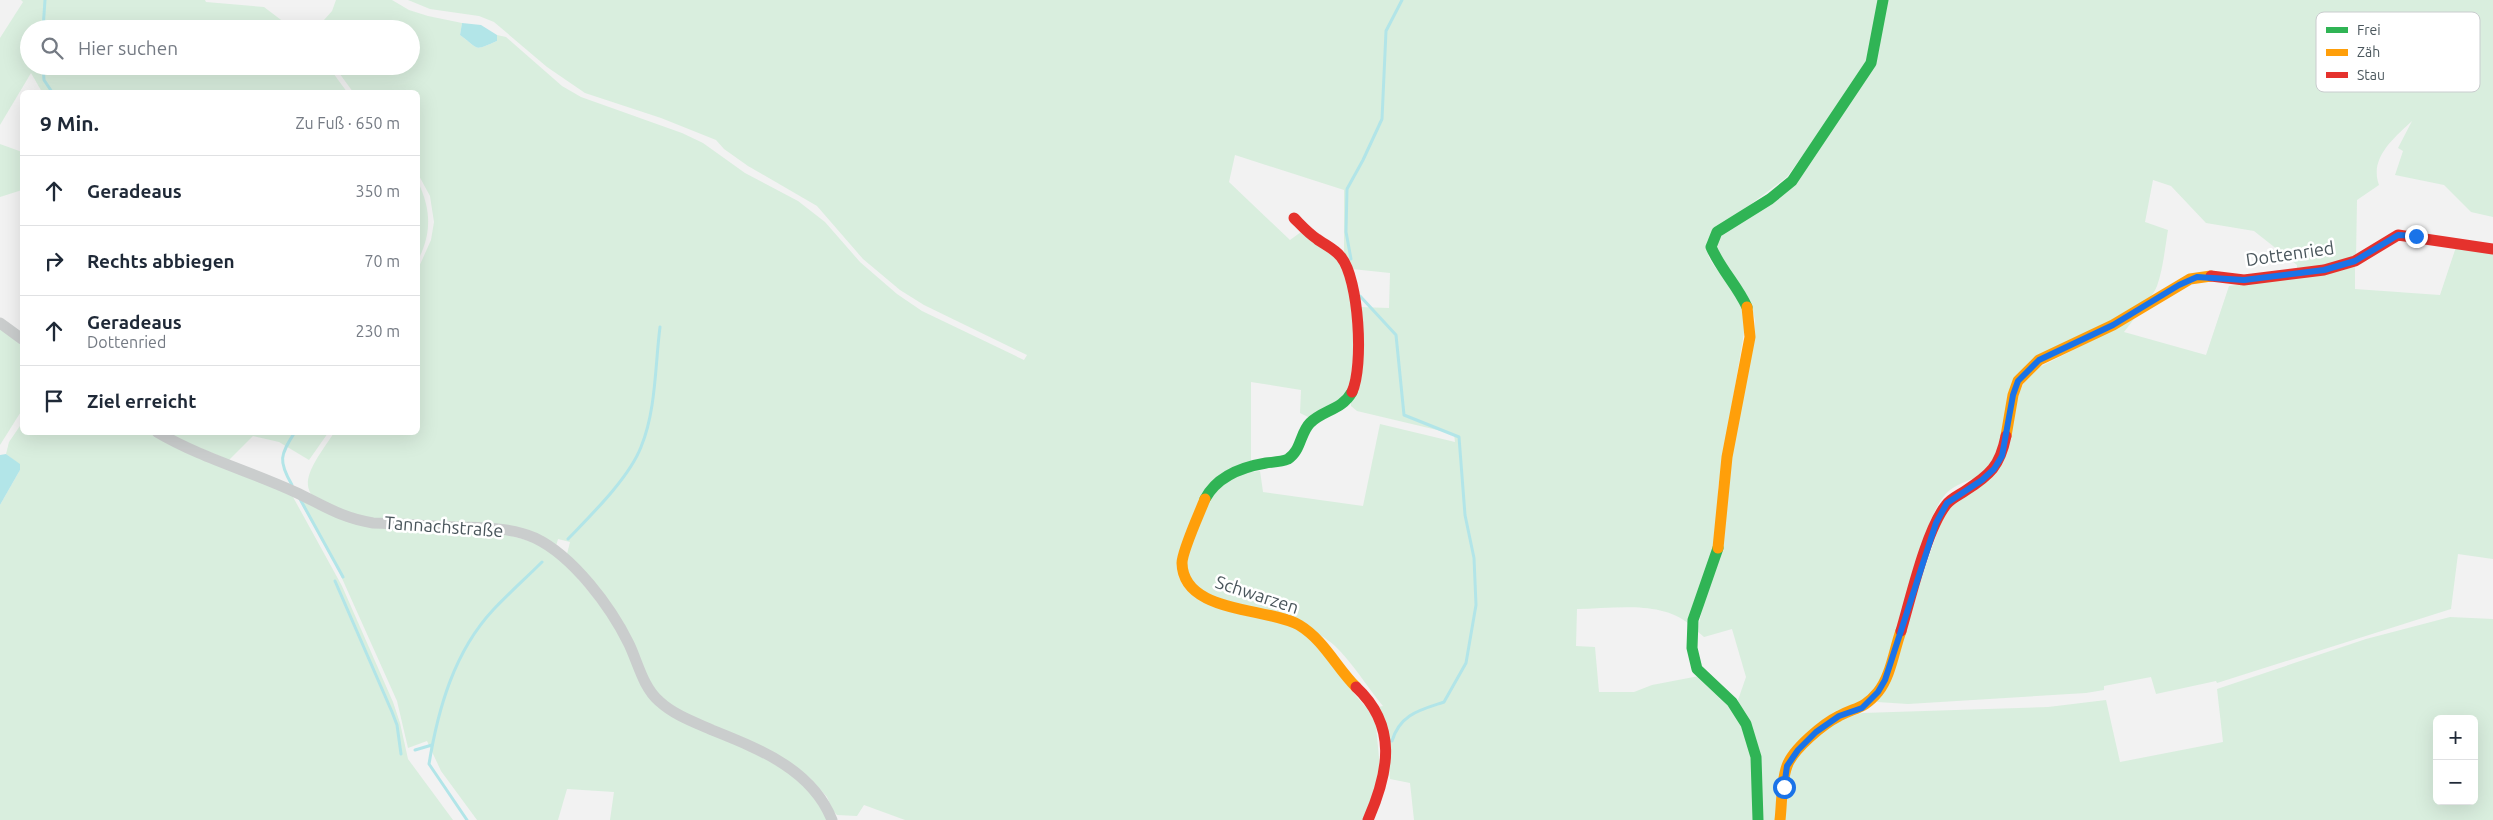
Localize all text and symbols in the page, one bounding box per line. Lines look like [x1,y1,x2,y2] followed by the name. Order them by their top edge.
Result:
[2316,12,2480,92] legend
[20,20,420,75] search box
[2357,22,2381,38] text: Frei
[38,34,66,62] icon: search
[78,37,178,59] text: Hier suchen
[2357,44,2380,60] text: Zäh
[2357,67,2385,83] text: Stau
[40,111,99,135] text: 9 Min.
[295,114,400,132] text: Zu Fuß · 650 m
[40,177,68,205] icon: ahead
[87,180,182,202] text: Geradeaus
[355,182,400,200] text: 350 m
[2405,225,2428,248] route end
[2244,237,2335,269] street label: Dottenried
[40,247,68,275] icon: right
[87,250,235,272] text: Rechts abbiegen
[364,252,400,270] text: 70 m
[87,311,182,333] text: Geradeaus
[40,317,68,345] icon: ahead
[355,322,400,340] text: 230 m
[87,333,166,351] text: Dottenried
[40,387,68,415] icon: arrive
[87,390,196,412] text: Ziel erreicht
[384,512,504,540] street label: Tannachstraße
[1213,571,1302,617] street label: Schwarzen
[2433,715,2478,805] map controls
[2433,715,2478,760] button: +
[2433,760,2478,805] button: −
[1773,776,1796,799] route start

